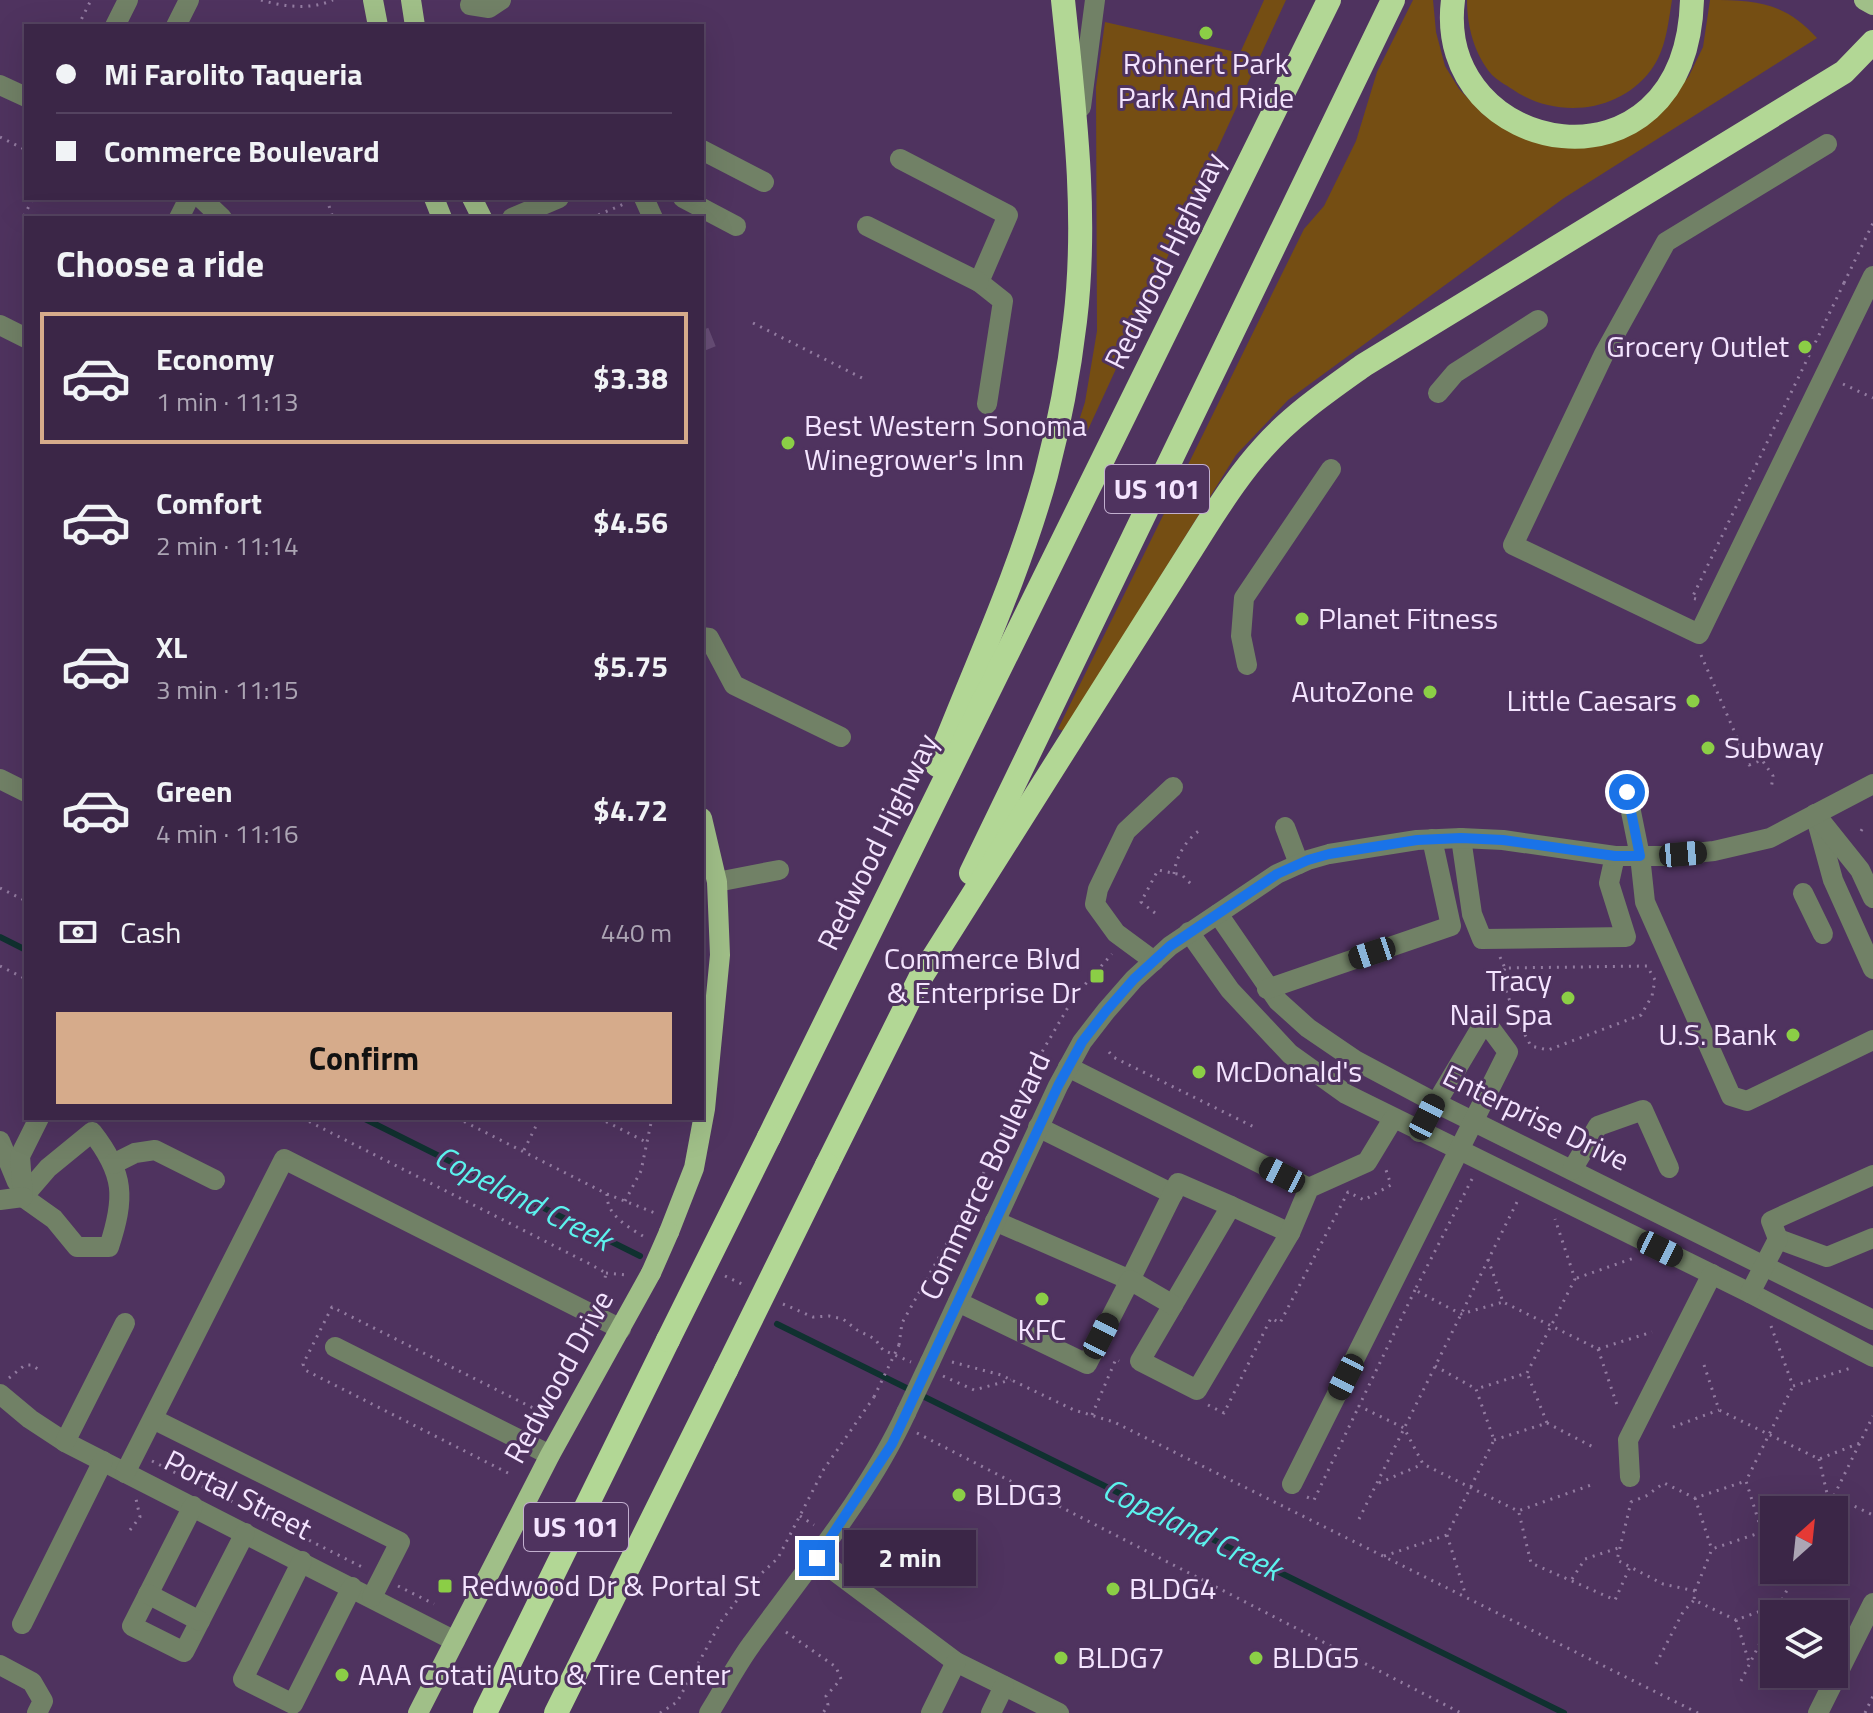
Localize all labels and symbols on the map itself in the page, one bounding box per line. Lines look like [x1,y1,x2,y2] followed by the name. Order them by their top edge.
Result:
[1197,24,1215,42] marker: Rohnert Park Park And Ride
[1118,40,1294,120] place label: Rohnert Park Park And Ride
[1092,144,1237,377] street label: Redwood Highway
[1606,323,1789,369] place label: Grocery Outlet
[1796,338,1814,356] marker: Grocery Outlet
[804,402,1087,482] place label: Best Western Sonoma Winegrower's Inn
[779,434,797,452] marker: Best Western Sonoma Winegrower's Inn
[1105,465,1209,513] road number: US 101
[1318,595,1498,641] place label: Planet Fitness
[1293,610,1311,628] marker: Planet Fitness
[1291,668,1414,714] place label: AutoZone
[1507,677,1677,723] place label: Little Caesars
[1421,683,1439,701] marker: AutoZone
[1684,692,1702,710] marker: Little Caesars
[1724,724,1824,770] place label: Subway
[805,725,950,958] street label: Redwood Highway
[1699,739,1717,757] marker: Subway
[1609,774,1645,810] route start
[1658,840,1708,868] car
[1345,934,1399,972] car
[884,935,1081,1015] place label: Commerce Blvd & Enterprise Dr
[1449,957,1552,1037] place label: Tracy Nail Spa
[1088,967,1106,985] marker: Commerce Blvd & Enterprise Dr
[1559,989,1577,1007] marker: Tracy Nail Spa
[1658,1011,1777,1057] place label: U.S. Bank
[1784,1026,1802,1044] marker: U.S. Bank
[906,1044,1062,1307] street label: Commerce Boulevard
[1215,1048,1362,1094] place label: McDonald's
[1435,1052,1638,1182] street label: Enterprise Drive
[1190,1063,1208,1081] marker: McDonald's
[1405,1090,1449,1144] car
[426,1132,624,1264] water label: Copeland Creek
[1255,1153,1309,1197] car
[1633,1228,1687,1270] car
[492,1282,625,1471] street label: Redwood Drive
[1033,1290,1051,1308] marker: KFC
[1018,1306,1066,1352] place label: KFC
[1079,1309,1123,1363] car
[1324,1350,1368,1404] car
[157,1437,321,1551] street label: Portal Street
[1095,1464,1293,1594] water label: Copeland Creek
[975,1471,1062,1517] place label: BLDG3
[950,1486,968,1504] marker: BLDG3
[1760,1496,1848,1584] north arrow
[524,1503,628,1551] road number: US 101
[845,1530,977,1586] callout: 2 min
[799,1540,835,1576] route end
[461,1562,761,1608] place label: Redwood Dr & Portal St
[1129,1565,1216,1611] place label: BLDG4
[436,1577,454,1595] marker: Redwood Dr & Portal St
[1104,1580,1122,1598] marker: BLDG4
[1077,1634,1164,1680] place label: BLDG7
[1272,1634,1359,1680] place label: BLDG5
[1052,1649,1070,1667] marker: BLDG7
[1247,1649,1265,1667] marker: BLDG5
[358,1651,731,1697] place label: AAA Cotati Auto & Tire Center
[333,1666,351,1684] marker: AAA Cotati Auto & Tire Center

